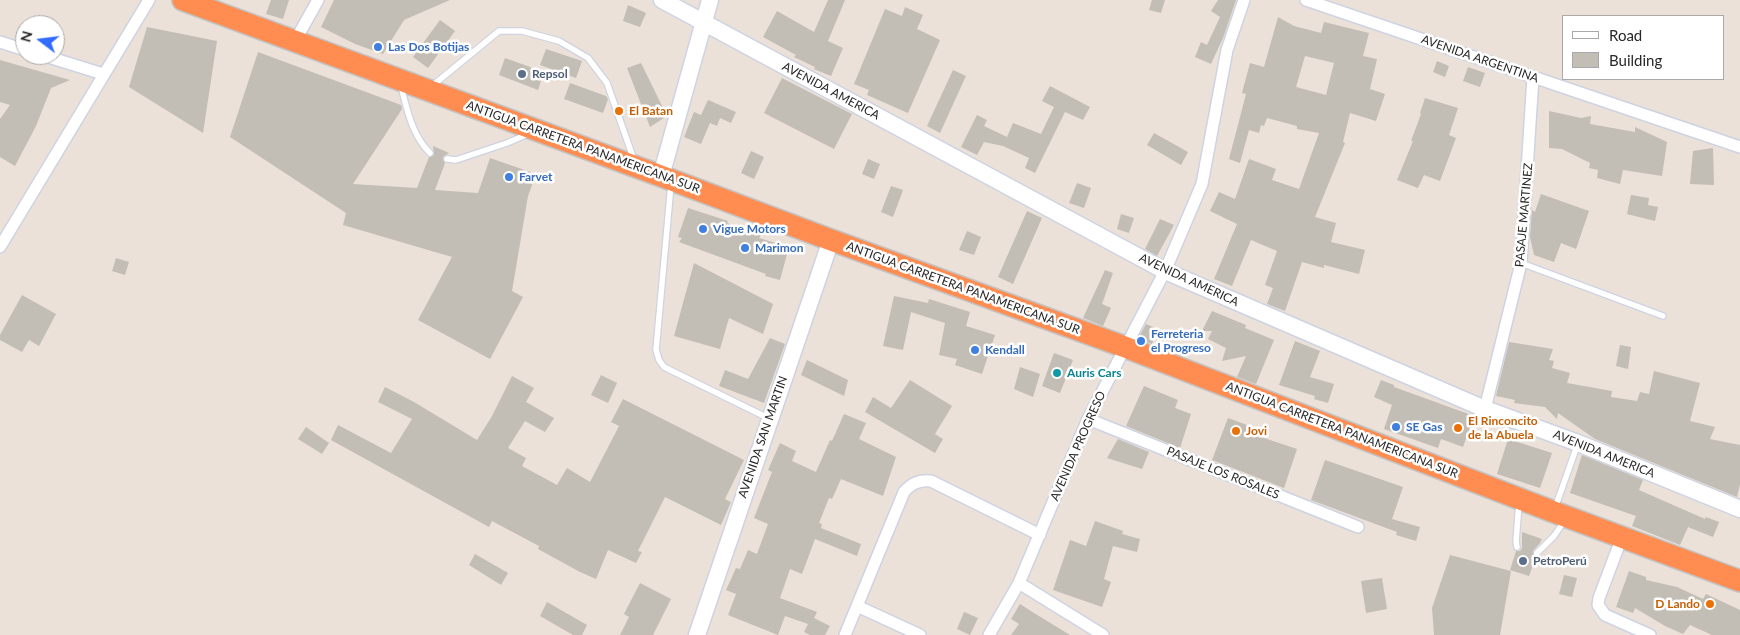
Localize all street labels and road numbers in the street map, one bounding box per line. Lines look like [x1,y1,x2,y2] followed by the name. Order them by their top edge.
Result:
[1419,32,1541,86] street label: AVENIDA ARGENTINA
[780,59,882,123] street label: AVENIDA AMERICA
[464,98,702,196] street label: ANTIGUA CARRETERA PANAMERICANA SUR
[1512,162,1536,268] street label: PASAJE MARTINEZ
[844,239,1082,337] street label: ANTIGUA CARRETERA PANAMERICANA SUR
[1137,251,1241,309] street label: AVENIDA AMERICA
[735,374,791,500] street label: AVENIDA SAN MARTIN
[1224,379,1460,481] street label: ANTIGUA CARRETERA PANAMERICANA SUR
[1047,389,1109,503] street label: AVENIDA PROGRESO
[1551,427,1657,481] street label: AVENIDA AMERICA
[1165,444,1281,502] street label: PASAJE LOS ROSALES

